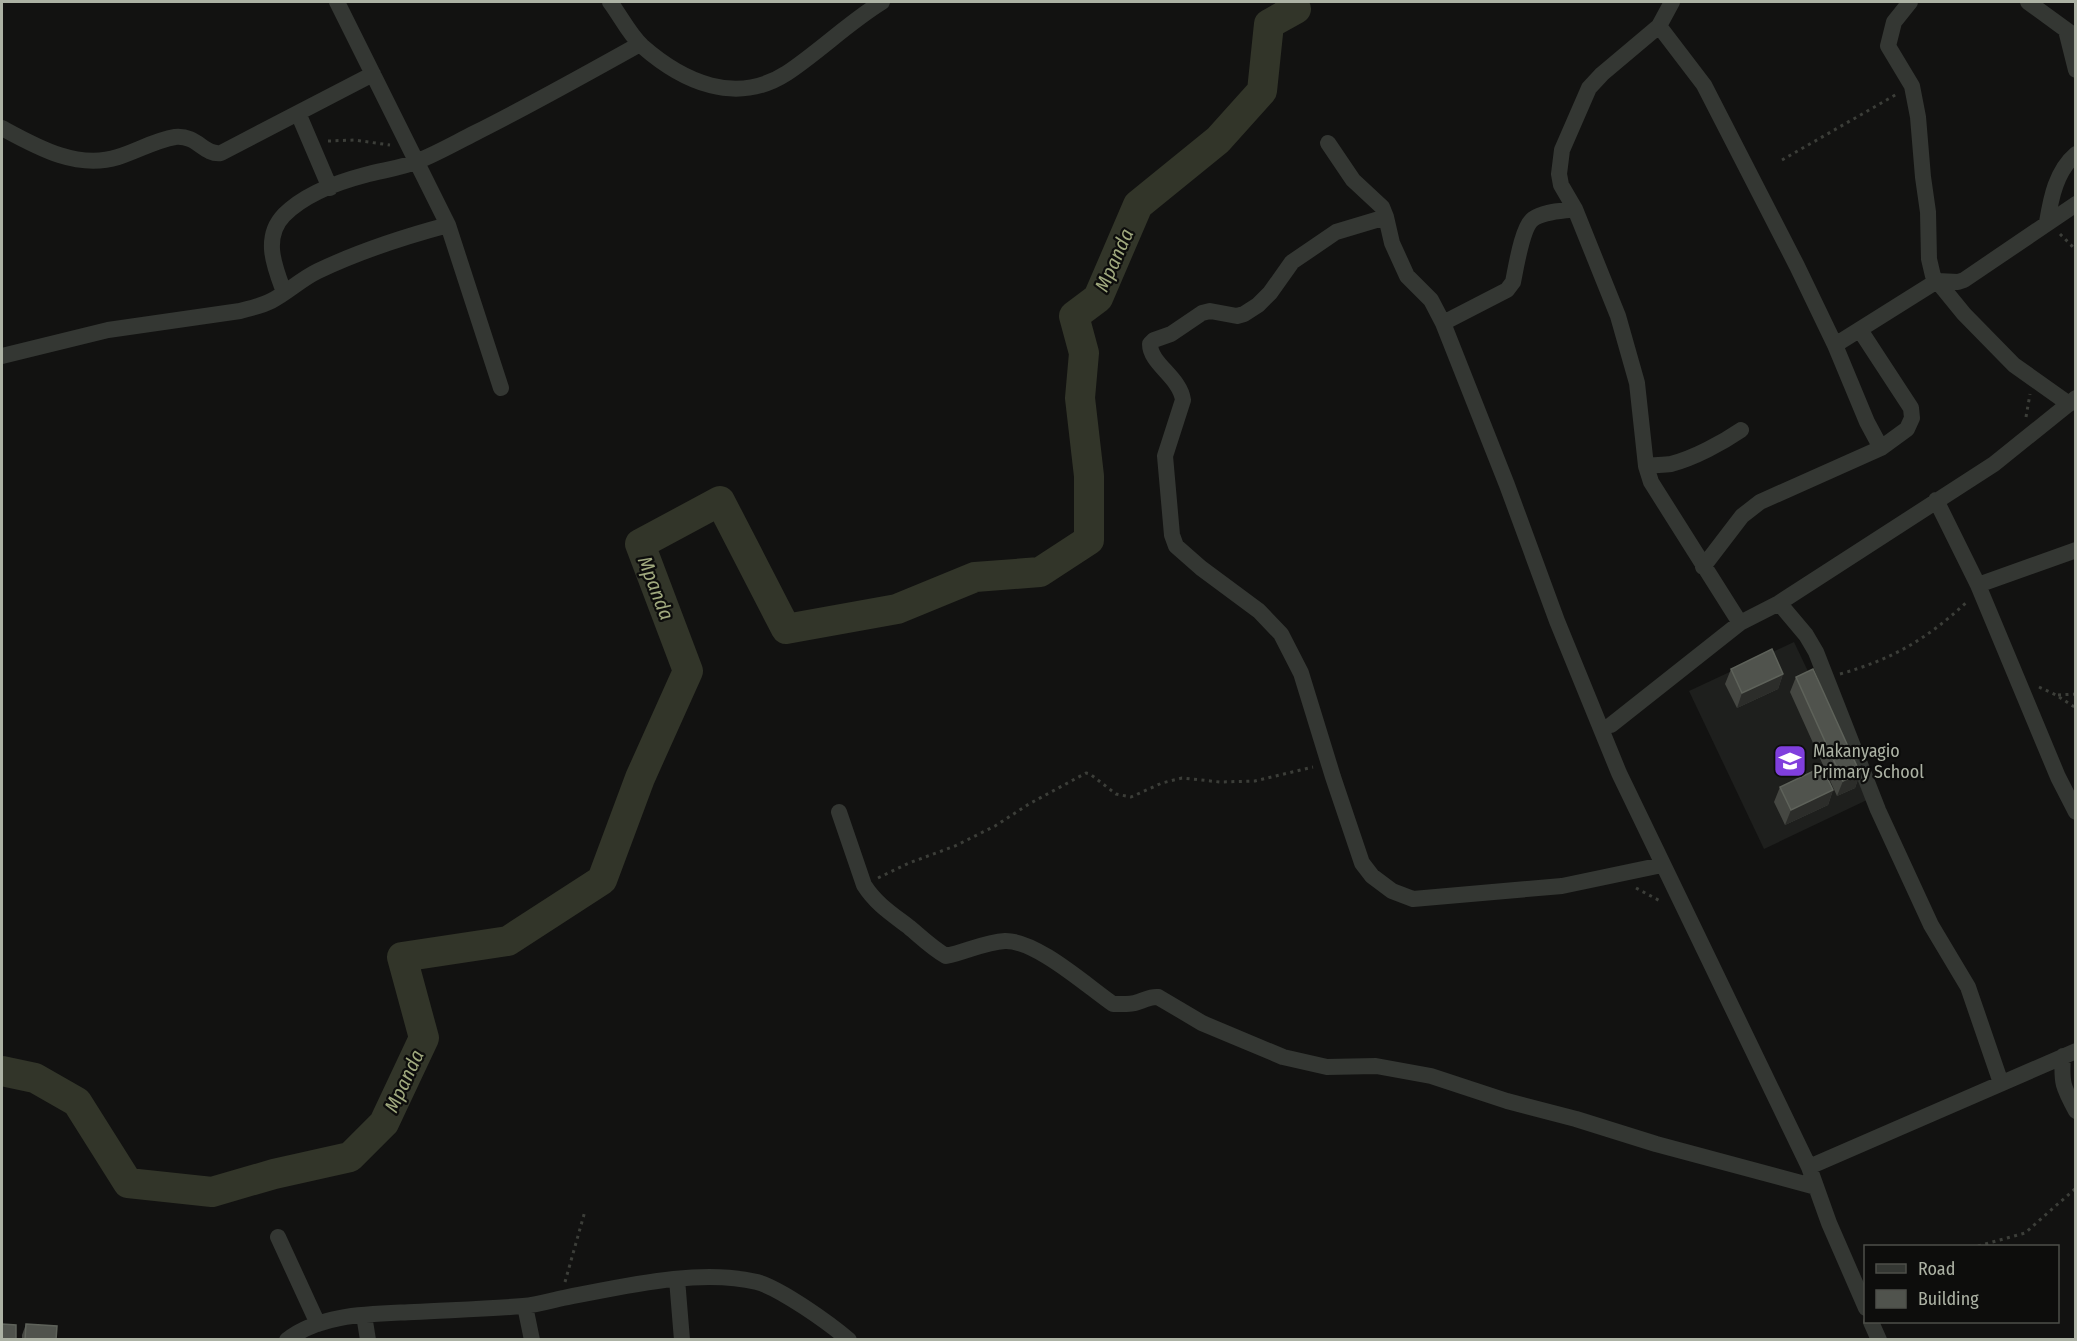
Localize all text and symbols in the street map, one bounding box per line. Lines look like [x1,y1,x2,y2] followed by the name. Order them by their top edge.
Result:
[1090,225,1138,295] water label: Mpanda
[633,553,679,623] water label: Mpanda
[1813,740,1924,783] place label: Makanyagio Primary School
[1772,743,1808,779] school or university icon: Makanyagio Primary School
[379,1046,429,1116] water label: Mpanda
[1864,1245,2059,1323] legend
[1918,1258,1955,1280] text: Road
[1918,1288,1979,1310] text: Building

